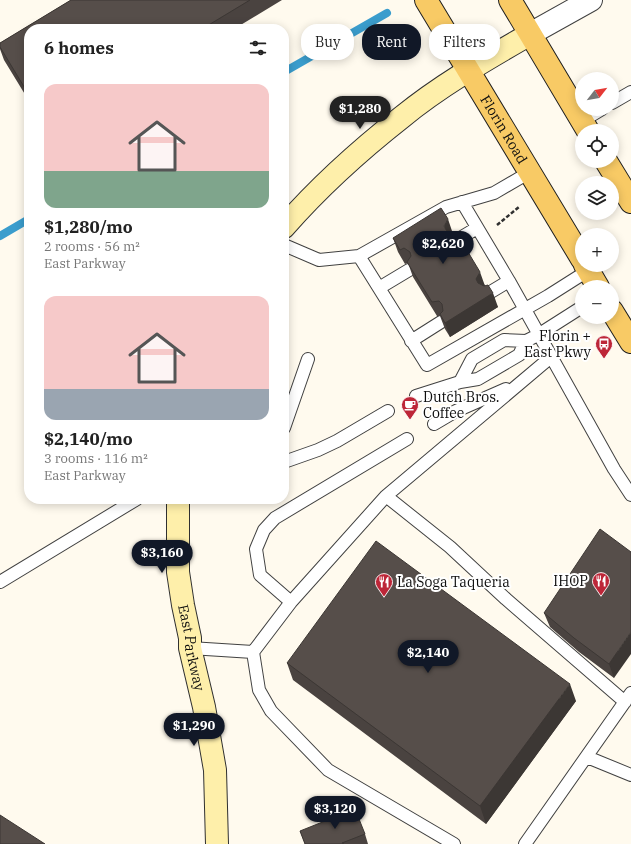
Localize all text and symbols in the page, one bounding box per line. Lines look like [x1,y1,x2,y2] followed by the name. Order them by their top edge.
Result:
[301,24,354,60] chip: Buy
[362,24,421,60] chip: Rent
[429,24,500,60] chip: Filters
[44,37,114,59] text: 6 homes
[247,37,269,59] icon: filters
[575,72,619,116] north arrow
[575,72,619,324] map controls
[476,92,532,167] street label: Florin Road
[327,96,393,130] pin: $1,280
[339,100,381,117] text: $1,280
[121,110,193,182] icon: home
[575,124,619,168] button: locate
[575,176,619,220] button: layers
[44,216,133,238] text: $1,280/mo
[575,228,619,272] button: +
[410,231,476,265] pin: $2,620
[422,235,464,252] text: $2,620
[44,238,140,255] text: 2 rooms · 56 m²
[44,255,126,272] text: East Parkway
[575,280,619,324] button: −
[121,322,193,394] icon: home
[524,327,592,361] place label: Florin + East Pkwy
[594,334,614,359] bus stop icon: Florin + East Pkwy
[423,388,499,422] place label: Dutch Bros. Coffee
[400,395,420,420] cafe icon: Dutch Bros. Coffee
[44,428,133,450] text: $2,140/mo
[44,450,148,467] text: 3 rooms · 116 m²
[44,467,126,484] text: East Parkway
[129,540,195,574] pin: $3,160
[141,544,183,561] text: $3,160
[591,571,611,596] restaurant icon: IHOP
[374,572,394,597] restaurant icon: La Soga Taqueria
[553,572,588,590] place label: IHOP
[397,573,510,591] place label: La Soga Taqueria
[174,603,209,693] street label: East Parkway
[395,640,461,674] pin: $2,140
[407,644,449,661] text: $2,140
[161,713,227,747] pin: $1,290
[173,717,215,734] text: $1,290
[302,796,368,830] pin: $3,120
[314,800,356,817] text: $3,120

